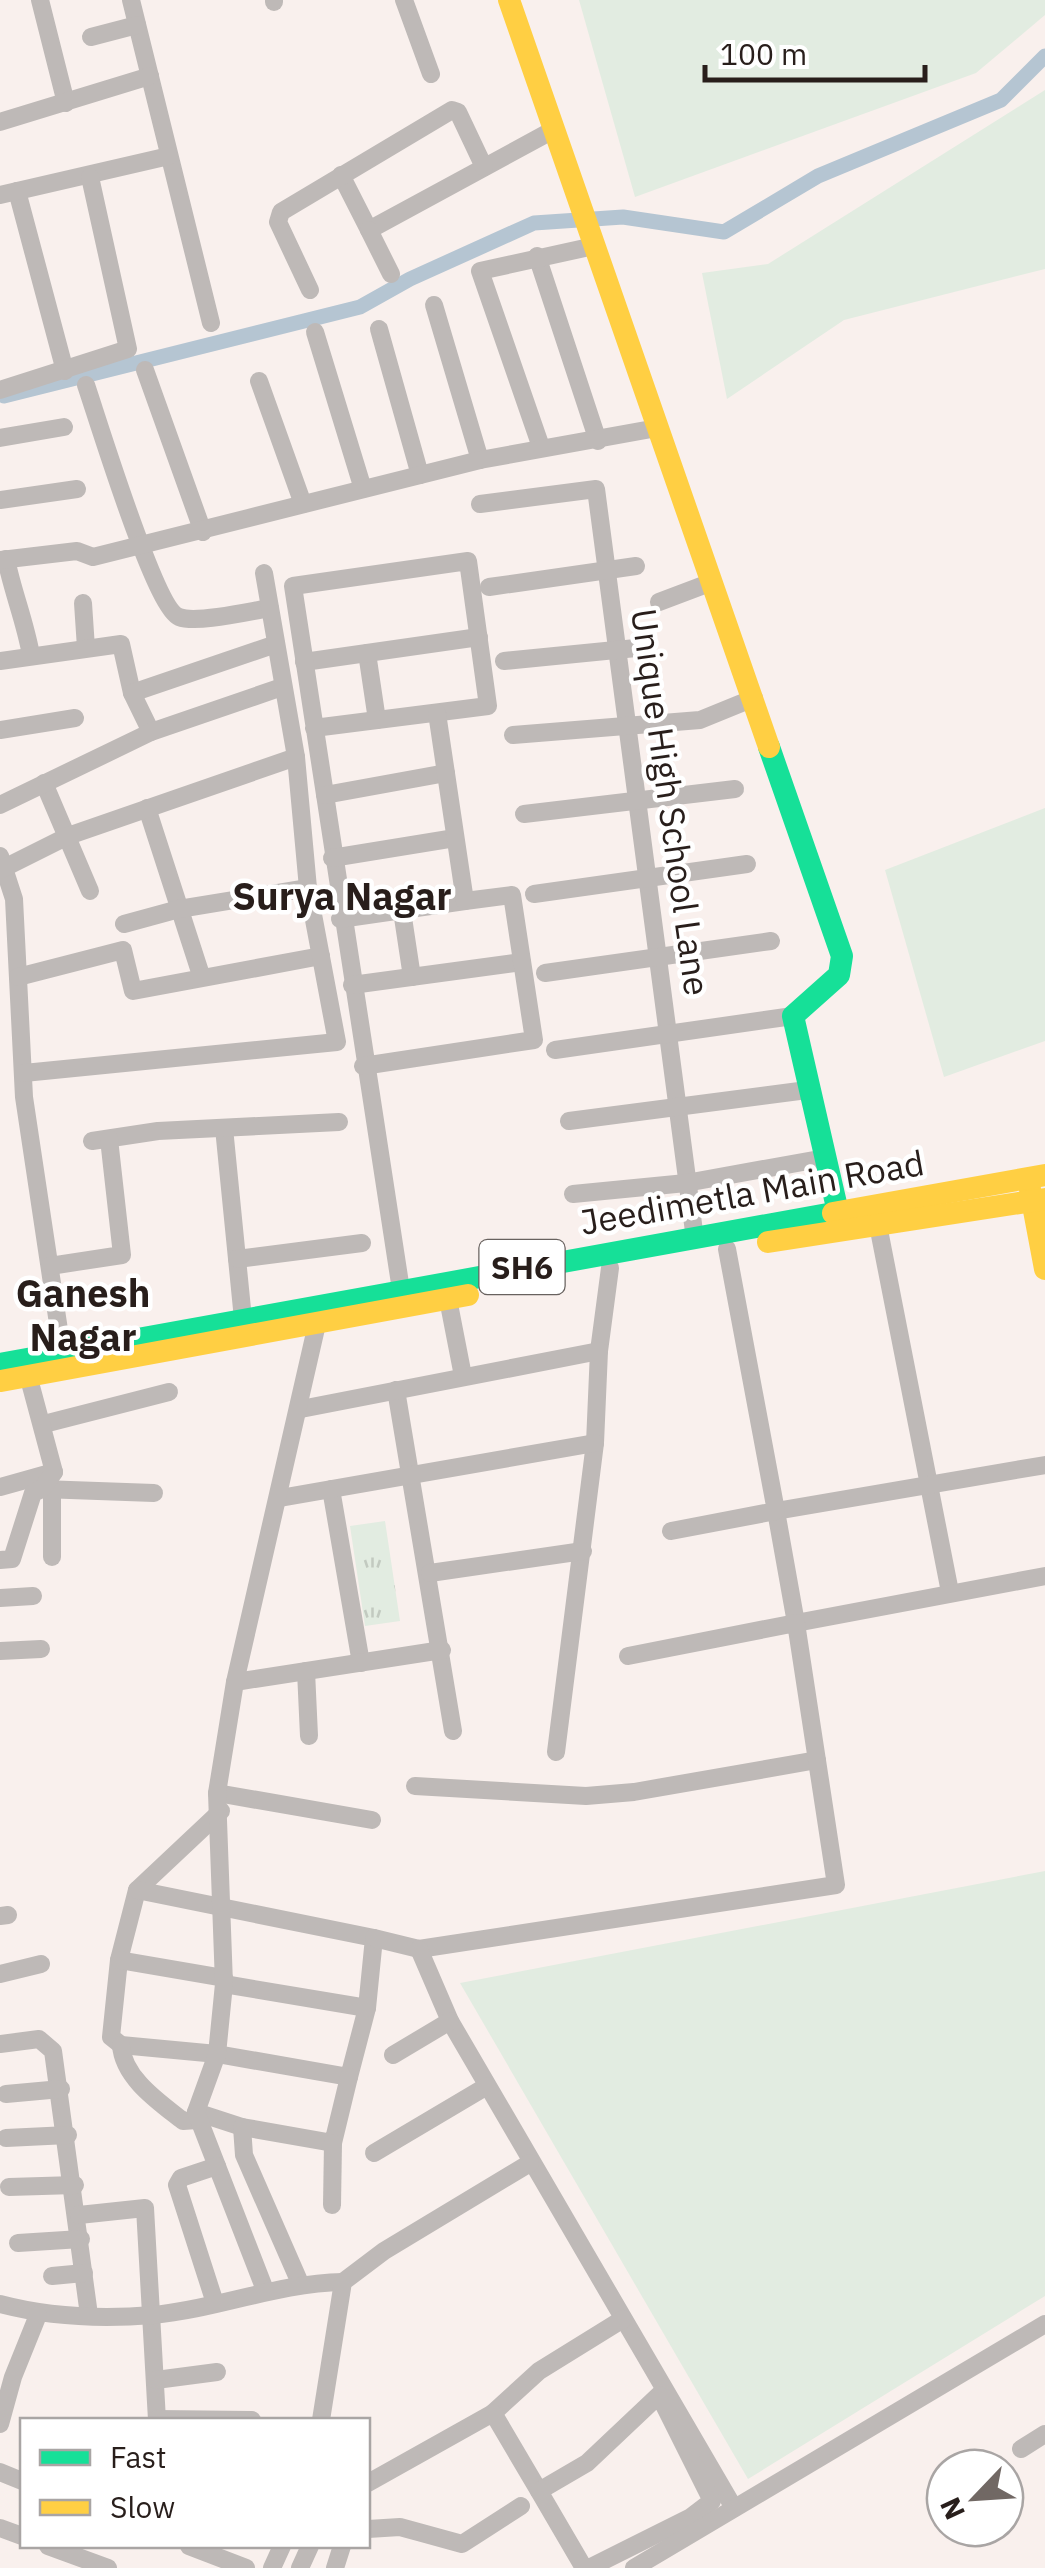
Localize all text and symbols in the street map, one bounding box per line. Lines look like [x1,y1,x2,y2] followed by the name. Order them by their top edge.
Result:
[705,20,925,82] scale bar
[720,34,807,73] text: 100 m
[621,606,721,998] street label: Unique High School Lane
[232,871,452,920] district label: Surya Nagar
[576,1139,928,1245] street label: Jeedimetla Main Road
[480,1240,564,1294] road number: SH6
[16,1268,150,1361] district label: Ganesh Nagar
[20,2418,370,2548] legend
[110,2437,167,2476] text: Fast
[925,2448,1025,2548] north arrow
[110,2487,175,2526] text: Slow
[931,2492,973,2526] text: N

